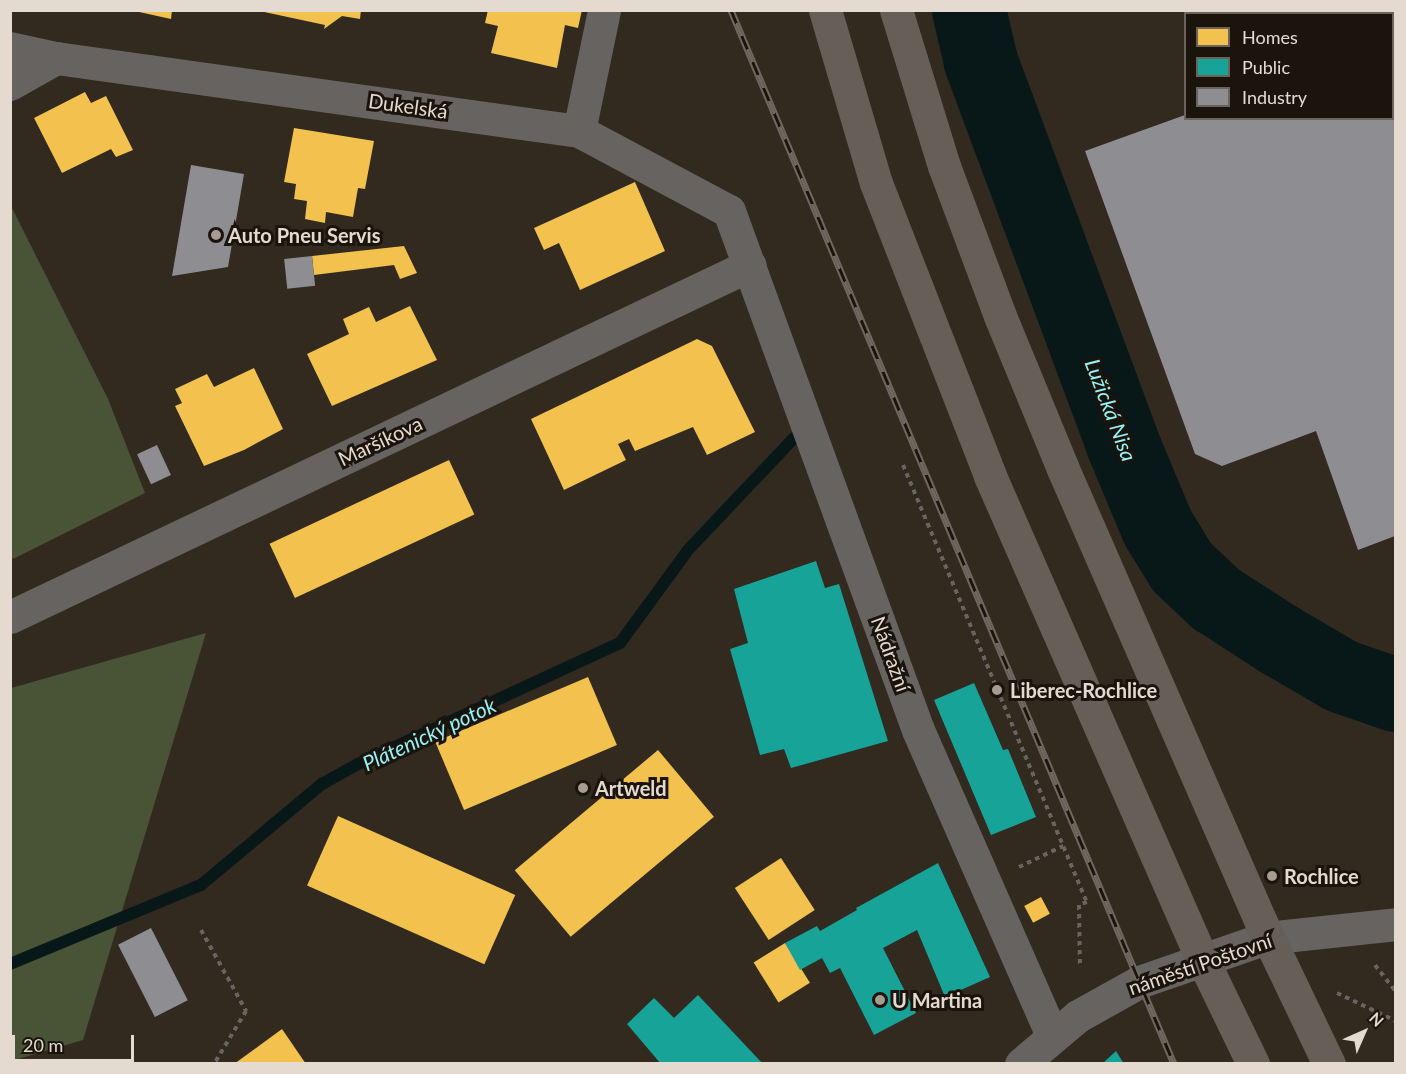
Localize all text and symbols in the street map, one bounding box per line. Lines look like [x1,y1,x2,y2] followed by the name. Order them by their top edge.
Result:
[1184,12,1394,120] legend
[1242,26,1298,48] text: Homes
[1242,56,1290,78] text: Public
[1242,86,1307,108] text: Industry
[367,89,449,123] street label: Dukelská
[228,223,380,247] place label: Auto Pneu Servis
[209,228,223,242] marker: Auto Pneu Servis
[1080,355,1142,465] water label: Lužická Nisa
[334,411,426,471] street label: Maršíkova
[866,613,916,695] street label: Nádražní
[1010,678,1157,702] place label: Liberec-Rochlice
[988,681,1006,699] marker: Liberec-Rochlice
[358,692,500,776] water label: Plátenický potok
[595,776,667,800] place label: Artweld
[576,781,590,795] marker: Artweld
[1284,864,1359,888] place label: Rochlice
[1265,869,1279,883] marker: Rochlice
[1125,928,1275,1000] street label: náměstí Poštovní
[892,988,982,1012] place label: U Martina
[873,993,887,1007] marker: U Martina
[1334,1002,1394,1062] north arrow
[1366,1008,1388,1030] text: N
[15,1023,136,1061] scale bar
[23,1034,63,1056] text: 20 m

